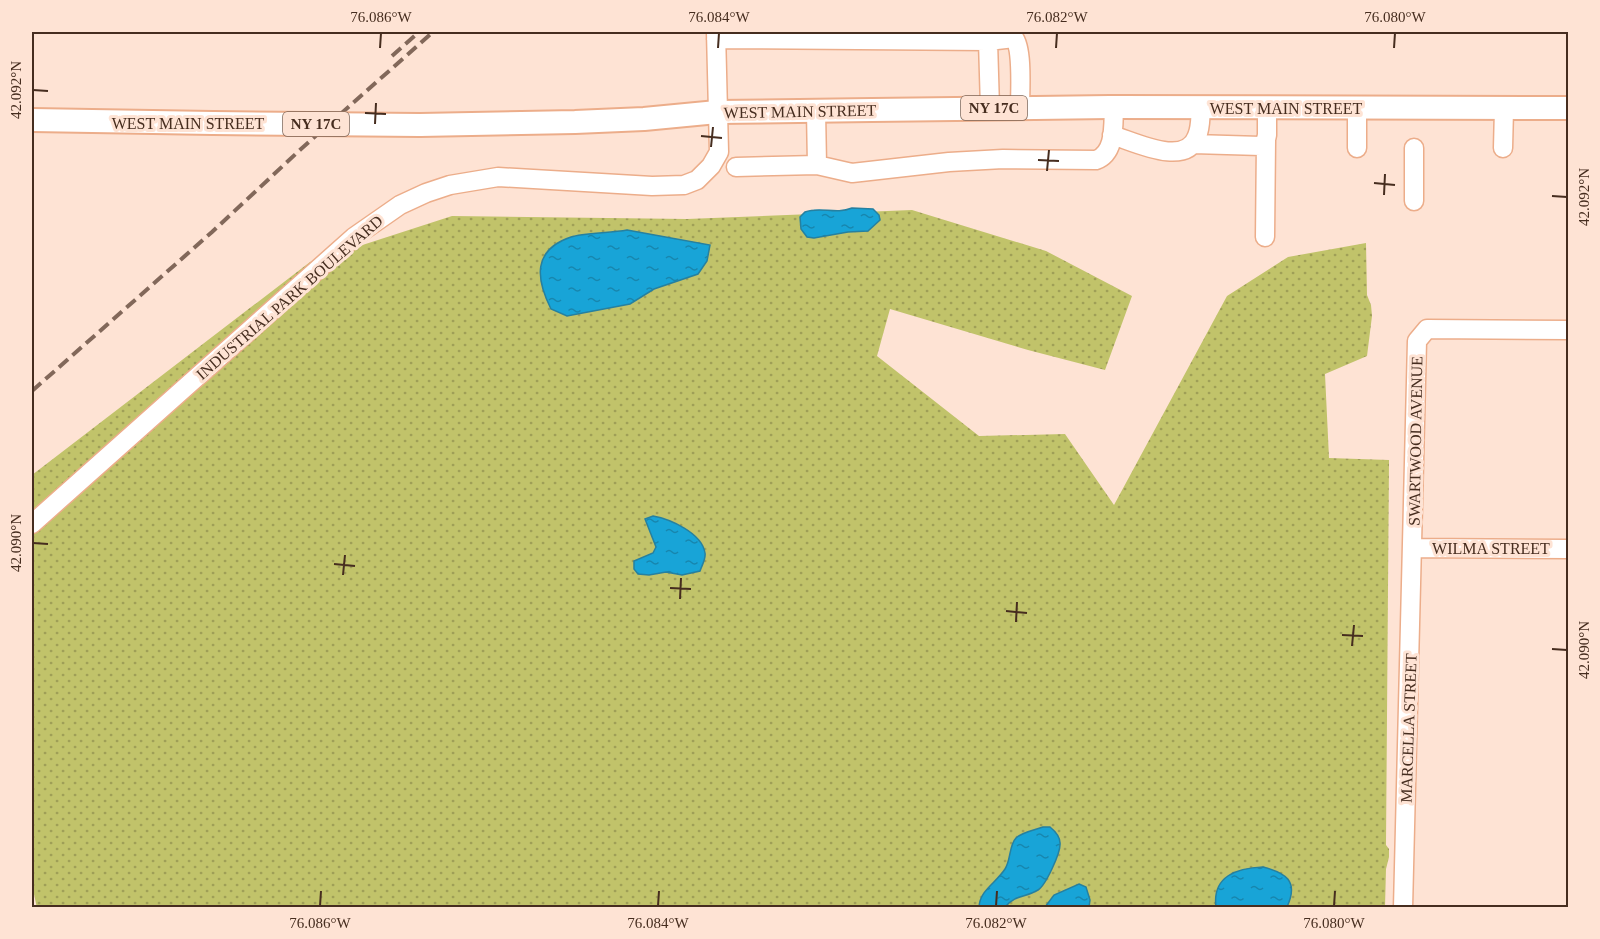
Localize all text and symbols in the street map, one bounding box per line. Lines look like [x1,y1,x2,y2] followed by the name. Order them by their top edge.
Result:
[350,9,413,25] text: 76.086°W
[688,9,751,25] text: 76.084°W
[1026,9,1089,25] text: 76.082°W
[1364,9,1427,25] text: 76.080°W
[8,61,24,119] text: 42.092°N
[961,96,1027,120] road number: NY 17C
[1210,100,1363,117] street label: WEST MAIN STREET
[724,102,877,121] street label: WEST MAIN STREET
[283,112,349,136] road number: NY 17C
[112,115,265,132] street label: WEST MAIN STREET
[1576,168,1592,226] text: 42.092°N
[193,212,386,383] street label: INDUSTRIAL PARK BOULEVARD
[1406,356,1425,526] street label: SWARTWOOD AVENUE
[8,514,24,572] text: 42.090°N
[1432,540,1550,557] street label: WILMA STREET
[1576,621,1592,679] text: 42.090°N
[1397,653,1420,803] street label: MARCELLA STREET
[289,915,352,931] text: 76.086°W
[627,915,690,931] text: 76.084°W
[965,915,1028,931] text: 76.082°W
[1303,915,1366,931] text: 76.080°W

